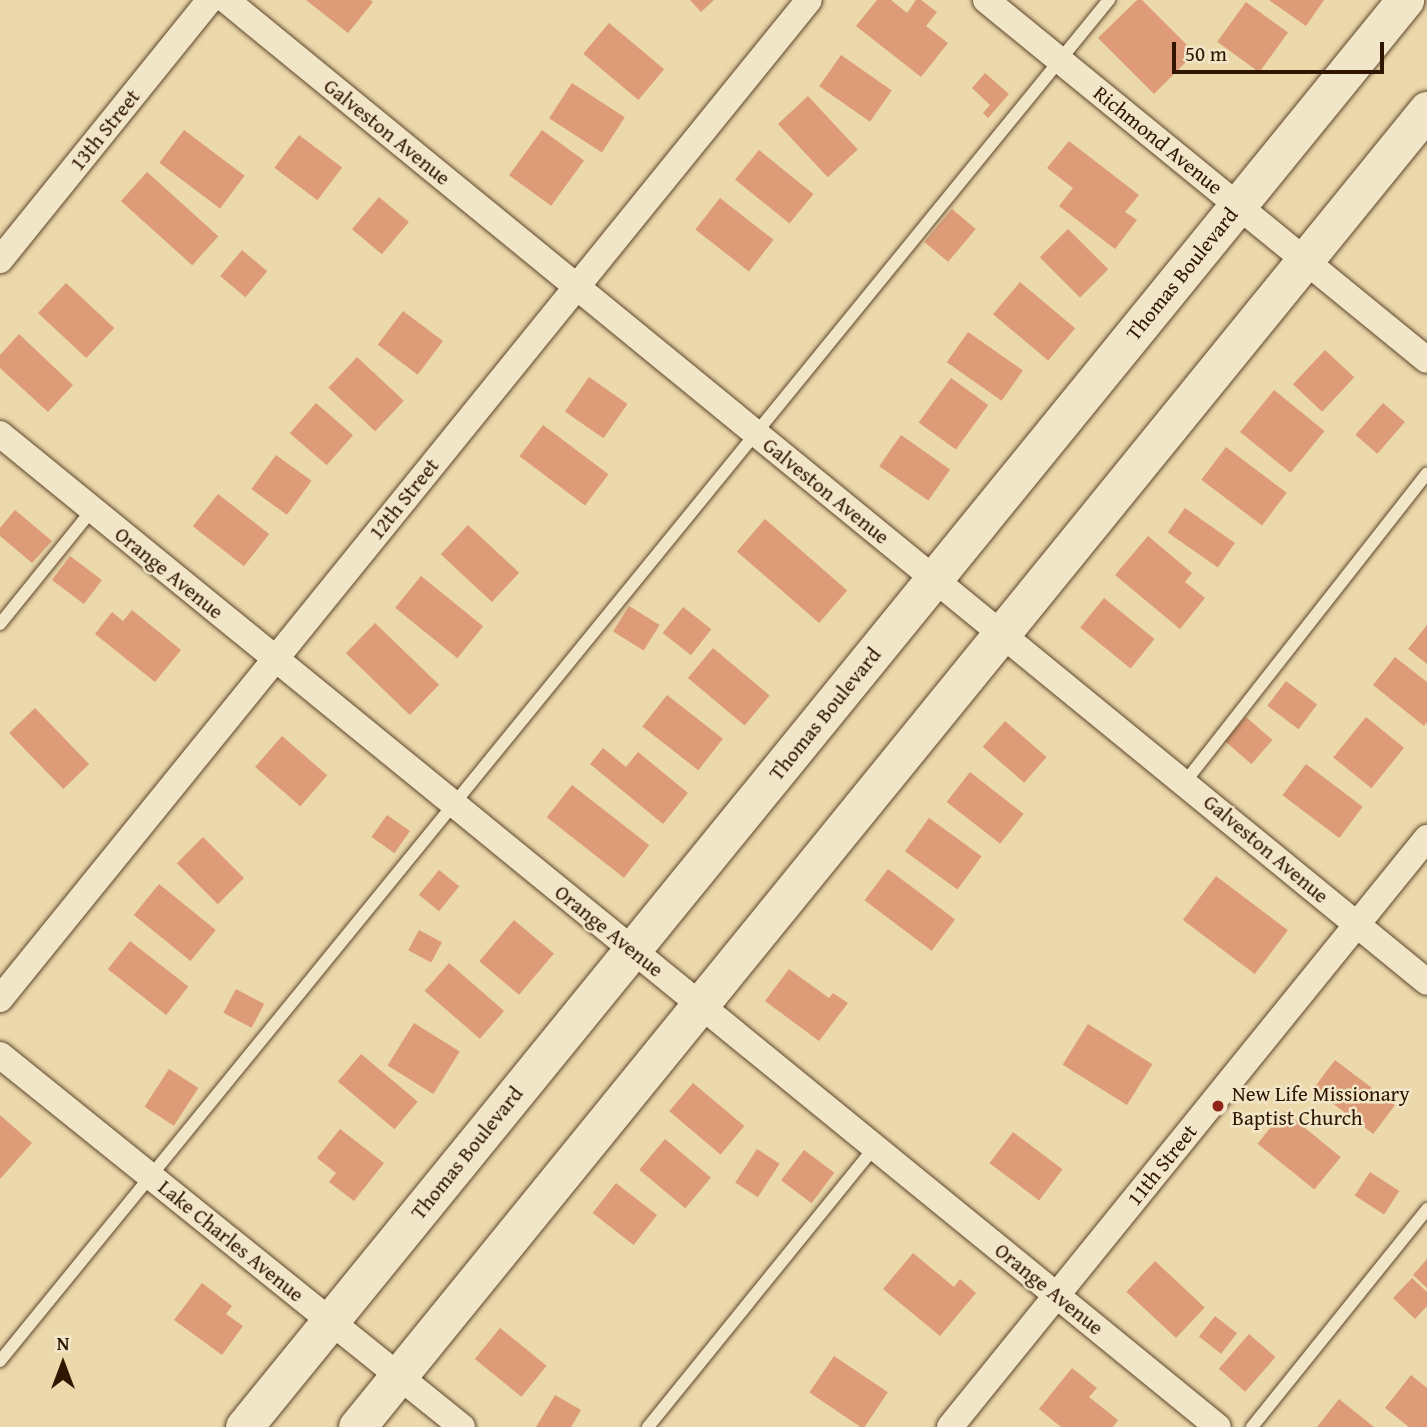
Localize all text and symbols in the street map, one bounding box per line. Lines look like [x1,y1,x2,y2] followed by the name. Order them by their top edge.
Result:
[1175,28,1387,72] scale bar
[1185,38,1227,69] text: 50 m
[319,73,455,191] street label: Galveston Avenue
[1088,80,1228,200] street label: Richmond Avenue
[65,84,145,176] street label: 13th Street
[1121,202,1243,346] street label: Thomas Boulevard
[758,432,894,550] street label: Galveston Avenue
[364,453,444,545] street label: 12th Street
[110,522,228,624] street label: Orange Avenue
[764,642,886,786] street label: Thomas Boulevard
[1198,789,1334,909] street label: Galveston Avenue
[550,880,668,982] street label: Orange Avenue
[406,1081,528,1225] street label: Thomas Boulevard
[1232,1081,1410,1131] place label: New Life Missionary Baptist Church
[1210,1098,1226,1114] marker: New Life Missionary Baptist Church
[1122,1119,1202,1211] street label: 11th Street
[153,1175,309,1307] street label: Lake Charles Avenue
[990,1238,1108,1340] street label: Orange Avenue
[28,1329,98,1399] north arrow
[57,1329,69,1357] text: N

